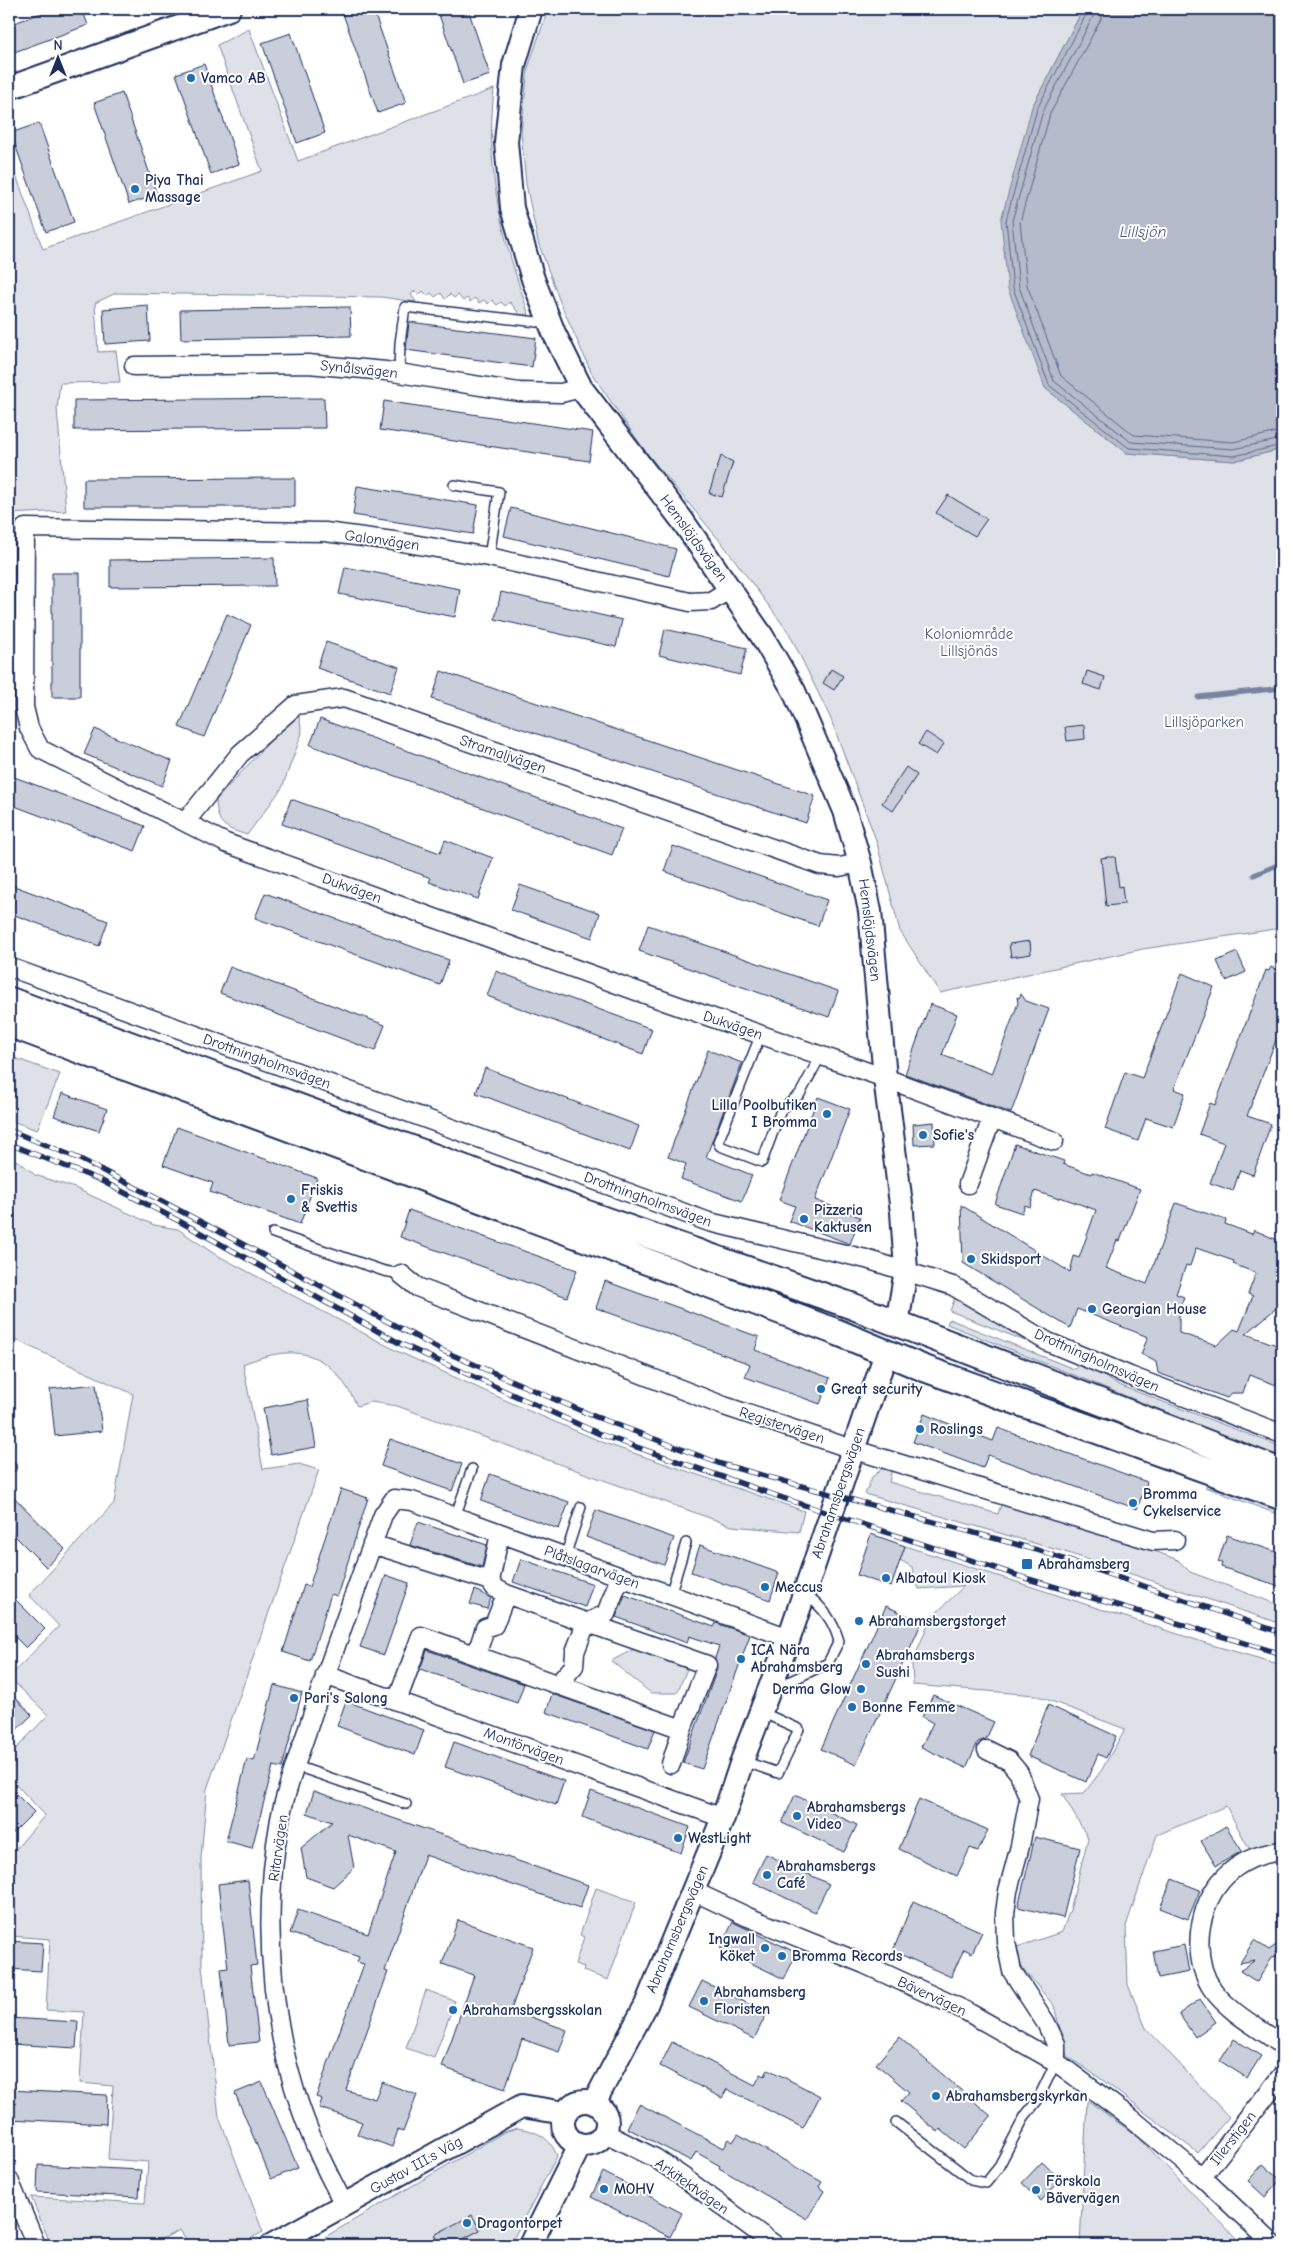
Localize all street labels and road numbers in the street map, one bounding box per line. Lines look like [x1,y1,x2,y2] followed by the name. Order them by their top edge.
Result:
[319,356,399,382] street label: Synålsvägen
[656,491,732,585] street label: Hemslöjdsvägen
[343,526,421,554] street label: Galonvägen
[457,731,549,777] street label: Stramaljvägen
[320,869,384,907] street label: Dukvägen
[855,878,885,982] street label: Hemslöjdsvägen
[701,1006,765,1044] street label: Dukvägen
[201,1029,333,1093] street label: Drottningholmsvägen
[582,1167,714,1231] street label: Drottningholmsvägen
[1032,1324,1162,1396] street label: Drottningholmsvägen
[737,1403,827,1447] street label: Registervägen
[807,1425,869,1561] street label: Abrahamsbergsvägen
[542,1541,642,1593] street label: Plåtslagarvägen
[481,1723,567,1769] street label: Montörvägen
[264,1813,292,1883] street label: Ritarvägen
[642,1862,712,1996] street label: Abrahamsbergsvägen
[895,1972,969,2020] street label: Bävervägen
[1206,2107,1260,2169] street label: Illerstigen
[367,2132,465,2198] street label: Gustav III:s Väg
[652,2154,732,2218] street label: Arkitektvägen

